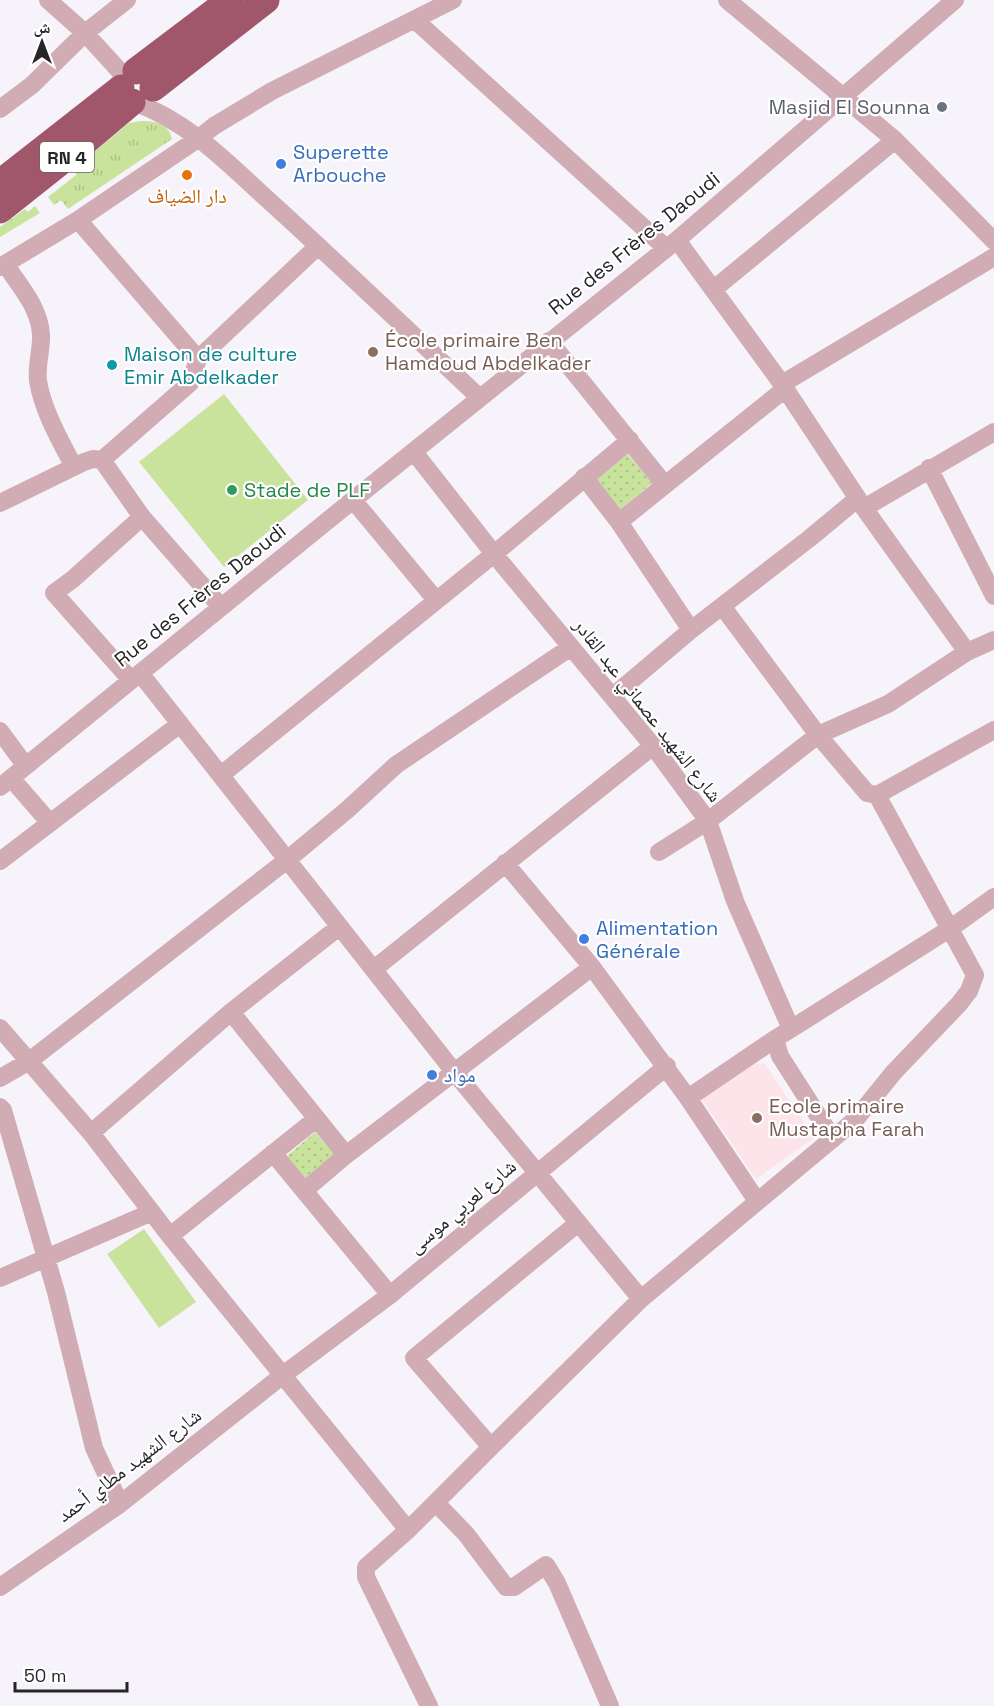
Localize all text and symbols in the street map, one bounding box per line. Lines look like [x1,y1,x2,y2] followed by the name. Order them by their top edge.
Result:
[12,12,72,72] north arrow
[34,17,51,38] text: ش
[769,94,930,120] place label: Masjid El Sounna
[935,100,949,114] marker: Masjid El Sounna
[293,139,389,188] place label: Superette Arbouche
[40,142,94,172] road number: RN 4
[274,157,288,171] marker: Superette Arbouche
[543,166,725,320] street label: Rue des Frères Daoudi
[180,168,194,182] marker: دار الضياف
[147,183,227,209] place label: دار الضياف
[385,327,591,376] place label: École primaire Ben Hamdoud Abdelkader
[124,341,297,390] place label: Maison de culture Emir Abdelkader
[366,345,380,359] marker: École primaire Ben Hamdoud Abdelkader
[105,358,119,372] marker: Maison de culture Emir Abdelkader
[244,477,370,503] place label: Stade de PLF
[225,483,239,497] marker: Stade de PLF
[109,518,291,672] street label: Rue des Frères Daoudi
[565,612,728,809] street label: شارع الشهيد عصماني عبد القادر
[596,915,718,964] place label: Alimentation Générale
[577,932,591,946] marker: Alimentation Générale
[444,1062,476,1088] place label: مواد
[425,1068,439,1082] marker: مواد
[769,1093,924,1142] place label: Ecole primaire Mustapha Farah
[750,1111,764,1125] marker: Ecole primaire Mustapha Farah
[402,1153,523,1261] street label: شارع لعربي موسى
[52,1402,208,1530] street label: شارع الشهيد مطاي أحمد
[15,1655,128,1693] scale bar
[24,1664,66,1687] text: 50 m

